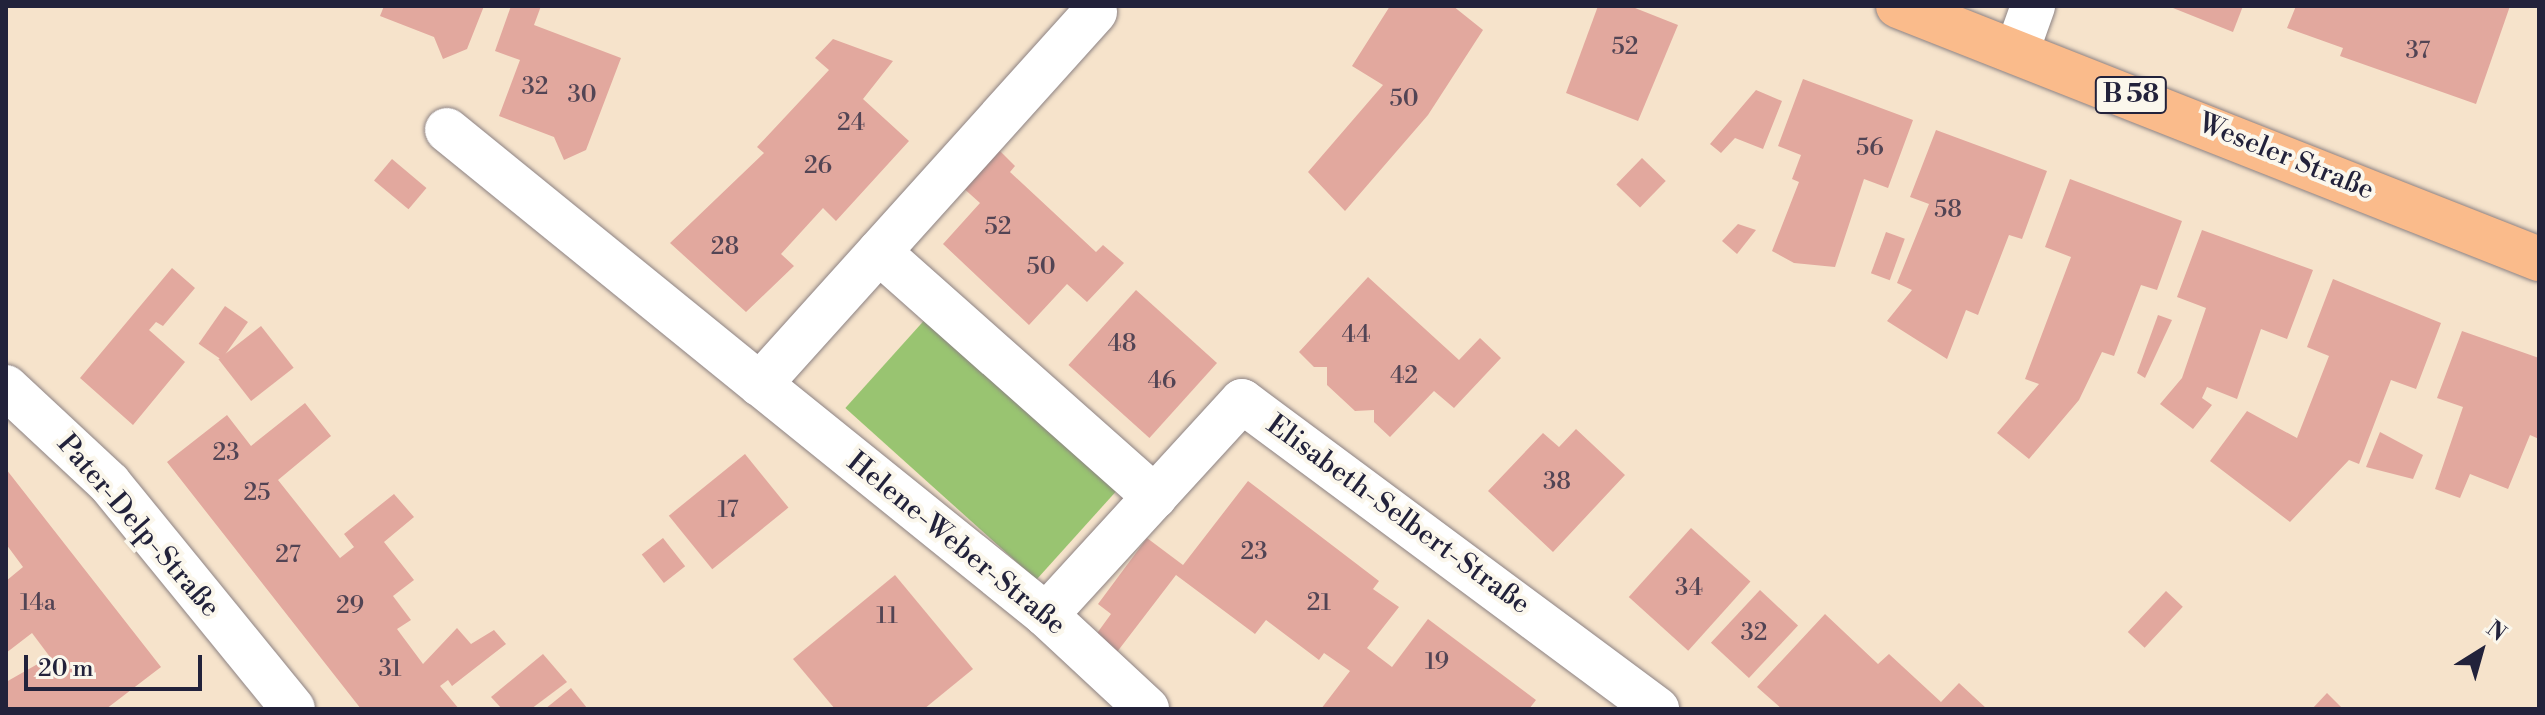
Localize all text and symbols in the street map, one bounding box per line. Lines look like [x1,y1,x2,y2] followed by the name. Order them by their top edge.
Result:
[1612,34,1638,62] house number: 52
[2406,38,2430,66] house number: 37
[2093,73,2169,117] road number: B 58
[522,74,548,102] house number: 32
[567,82,597,110] house number: 30
[1389,86,1419,114] house number: 50
[2193,107,2379,207] street label: Weseler Straße
[837,110,865,138] house number: 24
[1856,135,1884,163] house number: 56
[804,153,832,181] house number: 26
[1934,197,1962,225] house number: 58
[985,214,1011,242] house number: 52
[711,234,739,262] house number: 28
[1026,254,1056,282] house number: 50
[1341,322,1371,350] house number: 44
[1108,331,1136,359] house number: 48
[1390,363,1418,391] house number: 42
[1148,368,1176,396] house number: 46
[1260,408,1536,622] street label: Elisabeth-Selbert-Straße
[49,428,227,624] street label: Pater-Delp-Straße
[213,440,239,468] house number: 23
[840,445,1072,643] street label: Helene-Weber-Straße
[1543,469,1571,497] house number: 38
[244,480,270,508] house number: 25
[717,497,739,525] house number: 17
[1241,539,1267,567] house number: 23
[275,542,301,570] house number: 27
[1675,575,1703,603] house number: 34
[20,590,56,618] house number: 14a
[1307,590,1331,618] house number: 21
[336,593,364,621] house number: 29
[876,603,898,631] house number: 11
[2441,611,2521,691] north arrow
[2481,615,2511,647] text: N
[1741,620,1767,648] house number: 32
[28,639,206,689] scale bar
[1425,649,1449,677] house number: 19
[38,654,94,684] text: 20 m
[378,656,402,684] house number: 31

